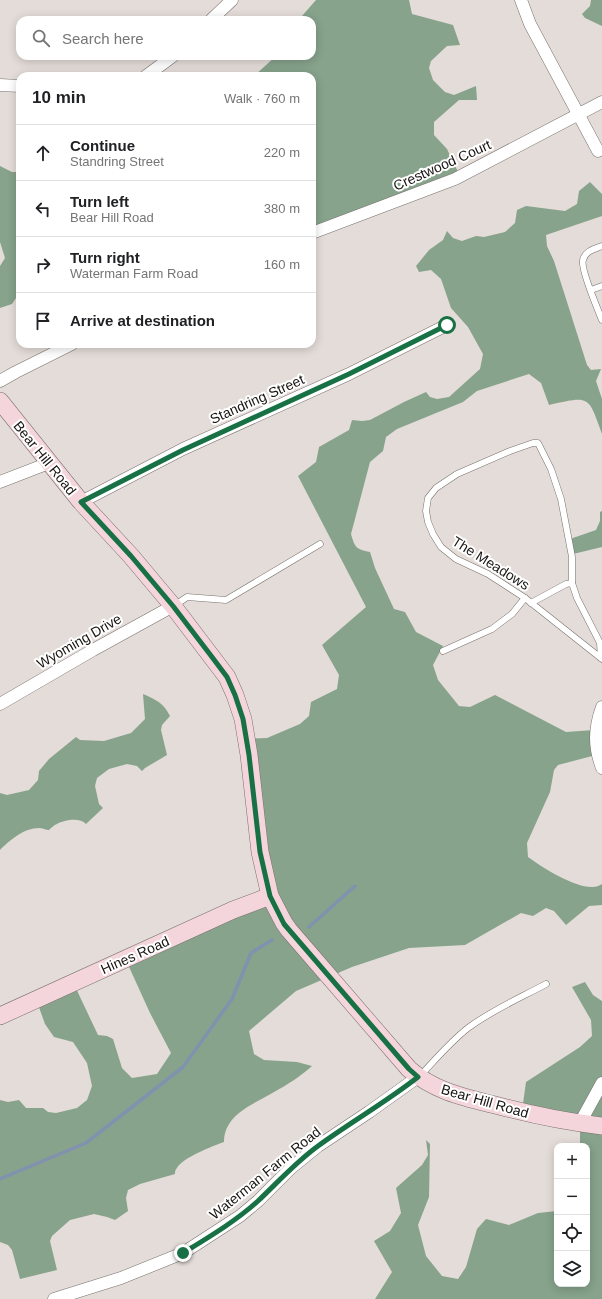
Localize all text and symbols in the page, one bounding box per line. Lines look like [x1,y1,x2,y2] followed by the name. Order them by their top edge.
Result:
[16,16,316,60] search box
[30,27,52,49] icon: search
[62,30,144,47] text: Search here
[32,88,86,107] text: 10 min
[224,91,300,106] text: Walk · 760 m
[391,136,493,194] street label: Crestwood Court
[70,137,135,154] text: Continue
[32,142,54,164] icon: ahead
[264,145,300,160] text: 220 m
[70,154,164,169] text: Standring Street
[70,193,129,210] text: Turn left
[32,198,54,220] icon: left
[264,201,300,216] text: 380 m
[70,210,154,225] text: Bear Hill Road
[70,249,140,266] text: Turn right
[32,254,54,276] icon: right
[264,257,300,272] text: 160 m
[70,266,198,281] text: Waterman Farm Road
[32,310,54,332] icon: arrive
[70,312,215,329] text: Arrive at destination
[438,316,456,334] route start
[208,371,307,427] street label: Standring Street
[10,418,80,498] street label: Bear Hill Road
[449,533,533,593] street label: The Meadows
[34,610,124,672] street label: Wyoming Drive
[98,933,172,977] street label: Hines Road
[439,1081,531,1121] street label: Bear Hill Road
[206,1123,324,1223] street label: Waterman Farm Road
[554,1143,590,1287] map controls
[554,1143,590,1179] button: +
[554,1179,590,1215] button: −
[554,1215,590,1251] button: locate
[174,1244,192,1262] route end
[554,1251,590,1287] button: layers

